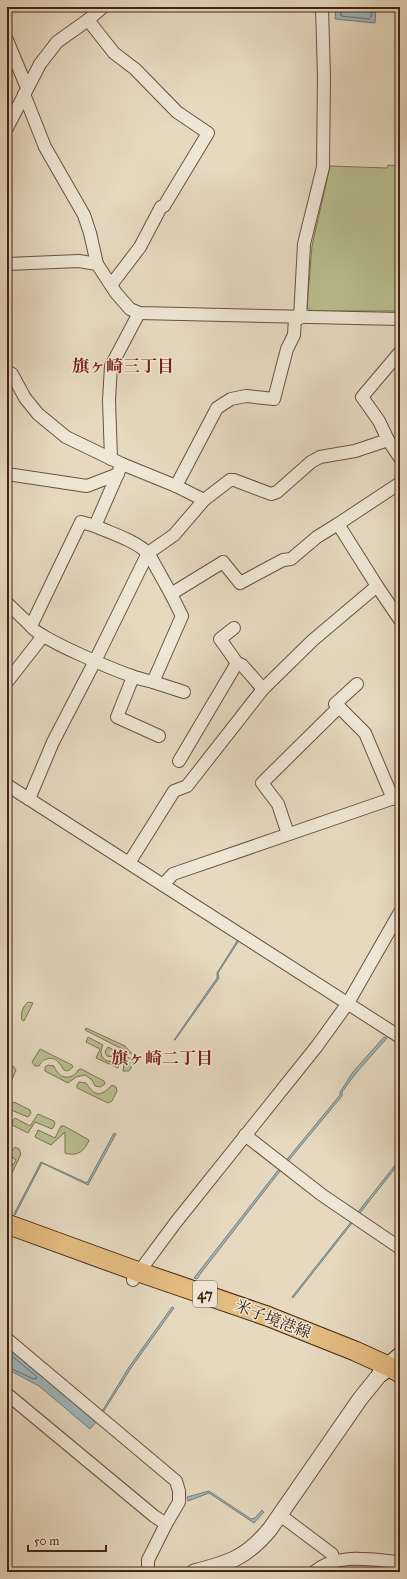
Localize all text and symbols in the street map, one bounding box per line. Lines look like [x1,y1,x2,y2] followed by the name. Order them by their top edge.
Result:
[72,356,174,377] district label: 旗ヶ崎三丁目
[111,1048,213,1069] district label: 旗ヶ崎二丁目
[193,1281,217,1307] road number: 47
[232,1296,314,1342] street label: 米子境港線
[28,1527,106,1553] scale bar
[34,1534,59,1548] text: 50 m

